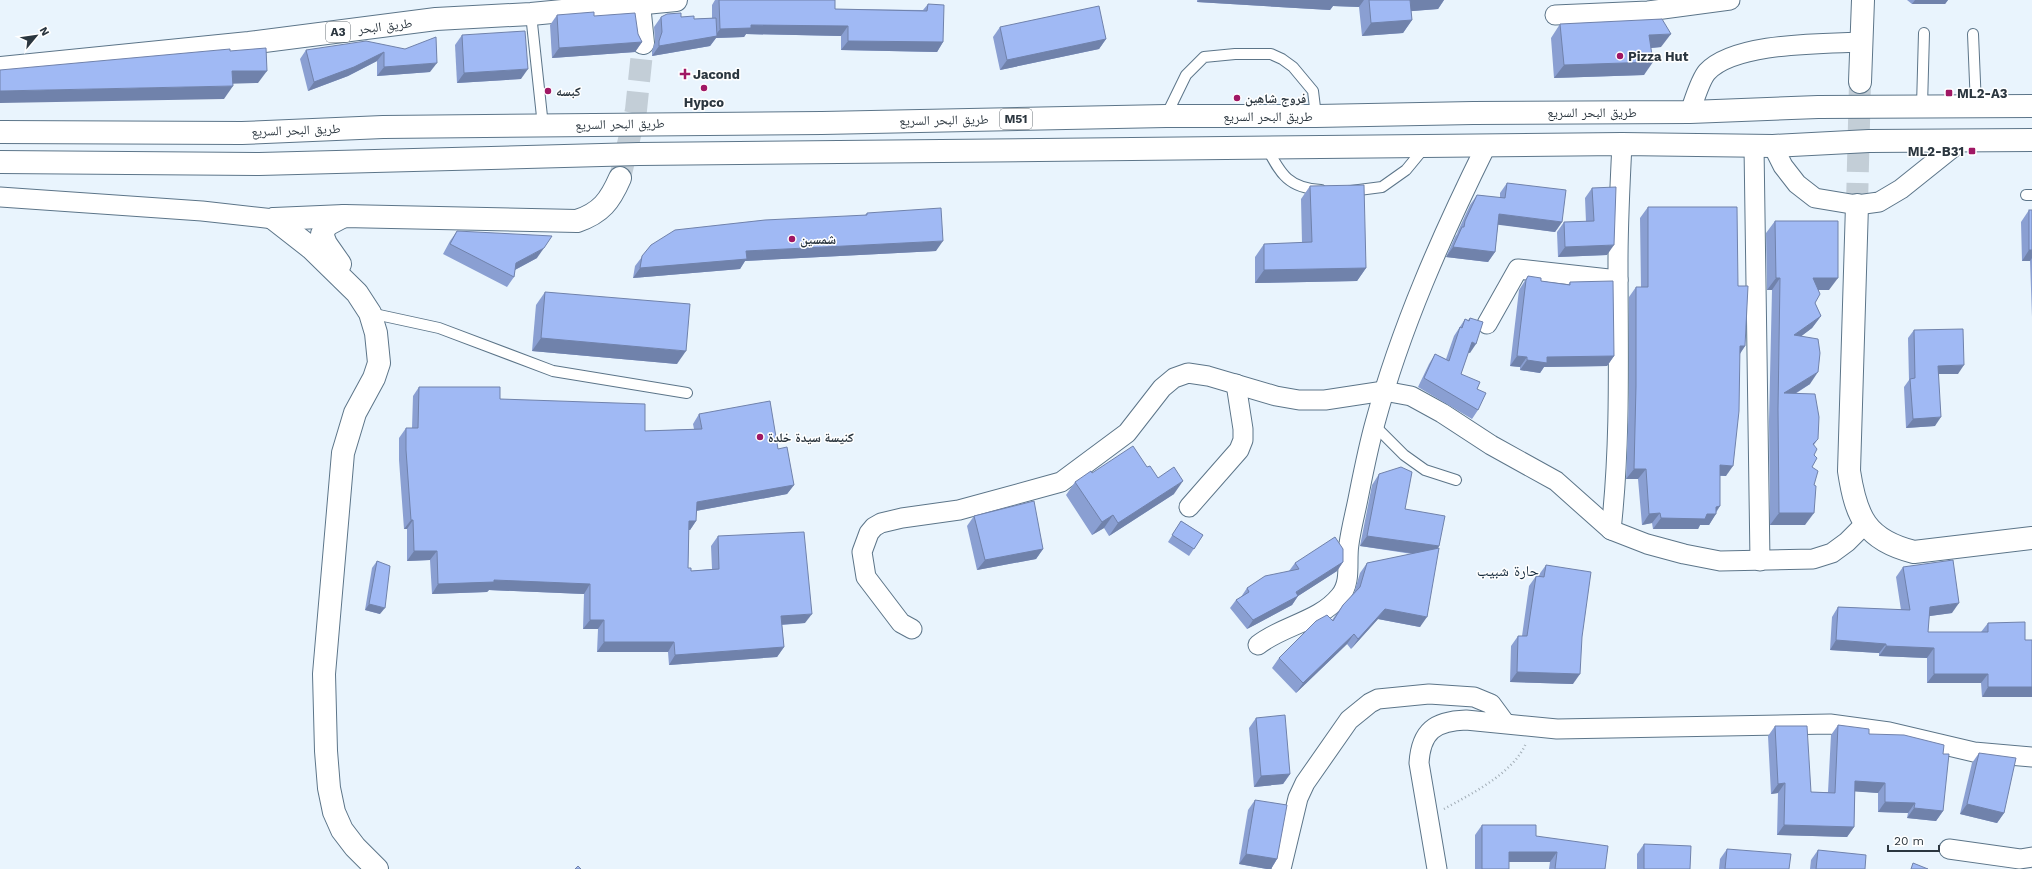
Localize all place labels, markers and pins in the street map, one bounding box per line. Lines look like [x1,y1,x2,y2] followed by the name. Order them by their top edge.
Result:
[1628,49,1689,64] place label: Pizza Hut
[1615,51,1625,61] marker: Pizza Hut
[693,67,740,82] place label: Jacond
[680,69,690,79] marker: Jacond
[699,83,709,93] marker: Hypco
[556,84,581,99] place label: كبسه
[543,86,553,96] marker: كبسه
[1957,86,2008,101] place label: ML2-A3
[1944,88,1954,98] marker: ML2-A3
[1245,91,1306,107] place label: فروج شاهين
[1232,93,1242,103] marker: فروج شاهين
[684,95,724,110] place label: Hypco
[1908,144,1964,159] place label: ML2-B31
[1967,146,1977,156] marker: ML2-B31
[800,232,836,248] place label: شمسين
[787,234,797,244] marker: شمسين
[768,430,854,445] place label: كنيسة سيدة خلدة
[755,432,765,442] marker: كنيسة سيدة خلدة

